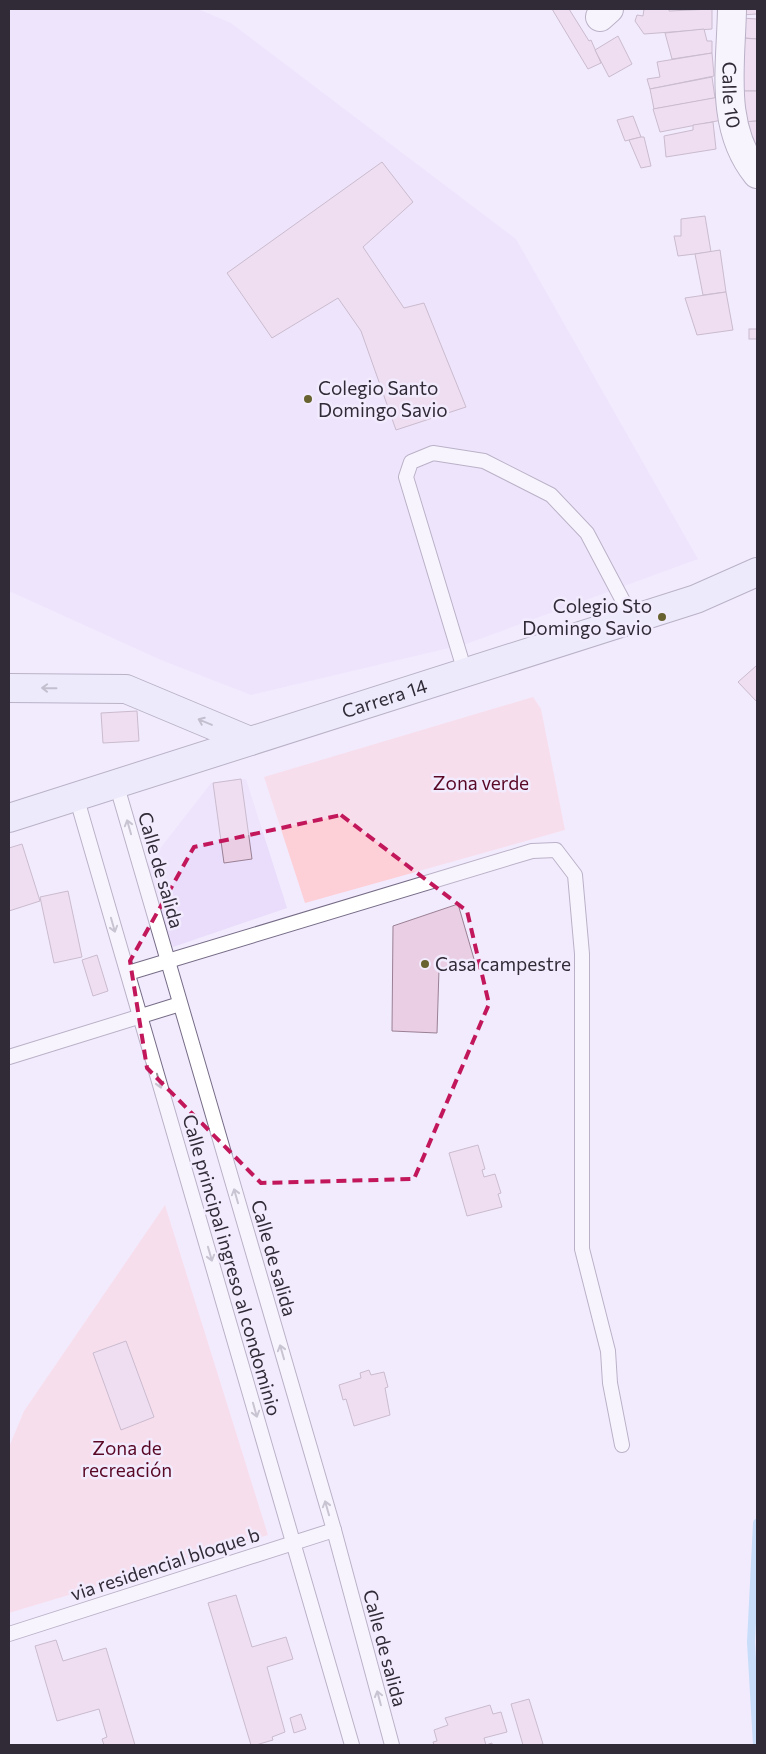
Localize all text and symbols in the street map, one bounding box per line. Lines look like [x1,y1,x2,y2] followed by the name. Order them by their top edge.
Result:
[718,61,746,130] street label: Calle 10
[318,376,448,421] place label: Colegio Santo Domingo Savio
[302,393,314,405] marker: Colegio Santo Domingo Savio
[522,594,652,639] place label: Colegio Sto Domingo Savio
[656,611,668,623] marker: Colegio Sto Domingo Savio
[339,673,430,722] street label: Carrera 14
[41,683,58,693] one-way arrow
[198,717,213,727] one-way arrow
[433,771,529,794] park label: Zona verde
[134,809,189,931] street label: Calle de salida
[124,819,134,835] one-way arrow
[109,917,119,933] one-way arrow
[435,952,571,975] place label: Casa campestre
[419,958,431,970] marker: Casa campestre
[155,1073,165,1089] one-way arrow
[178,1111,287,1418] street label: Calle principal ingreso al condominio
[231,1188,241,1204] one-way arrow
[247,1197,302,1319] street label: Calle de salida
[205,1246,215,1262] one-way arrow
[276,1344,286,1360] one-way arrow
[251,1402,261,1418] one-way arrow
[82,1436,172,1481] park label: Zona de recreación
[322,1500,332,1516] one-way arrow
[67,1522,262,1605] street label: via residencial bloque b
[359,1587,412,1709] street label: Calle de salida
[374,1691,383,1707] one-way arrow

